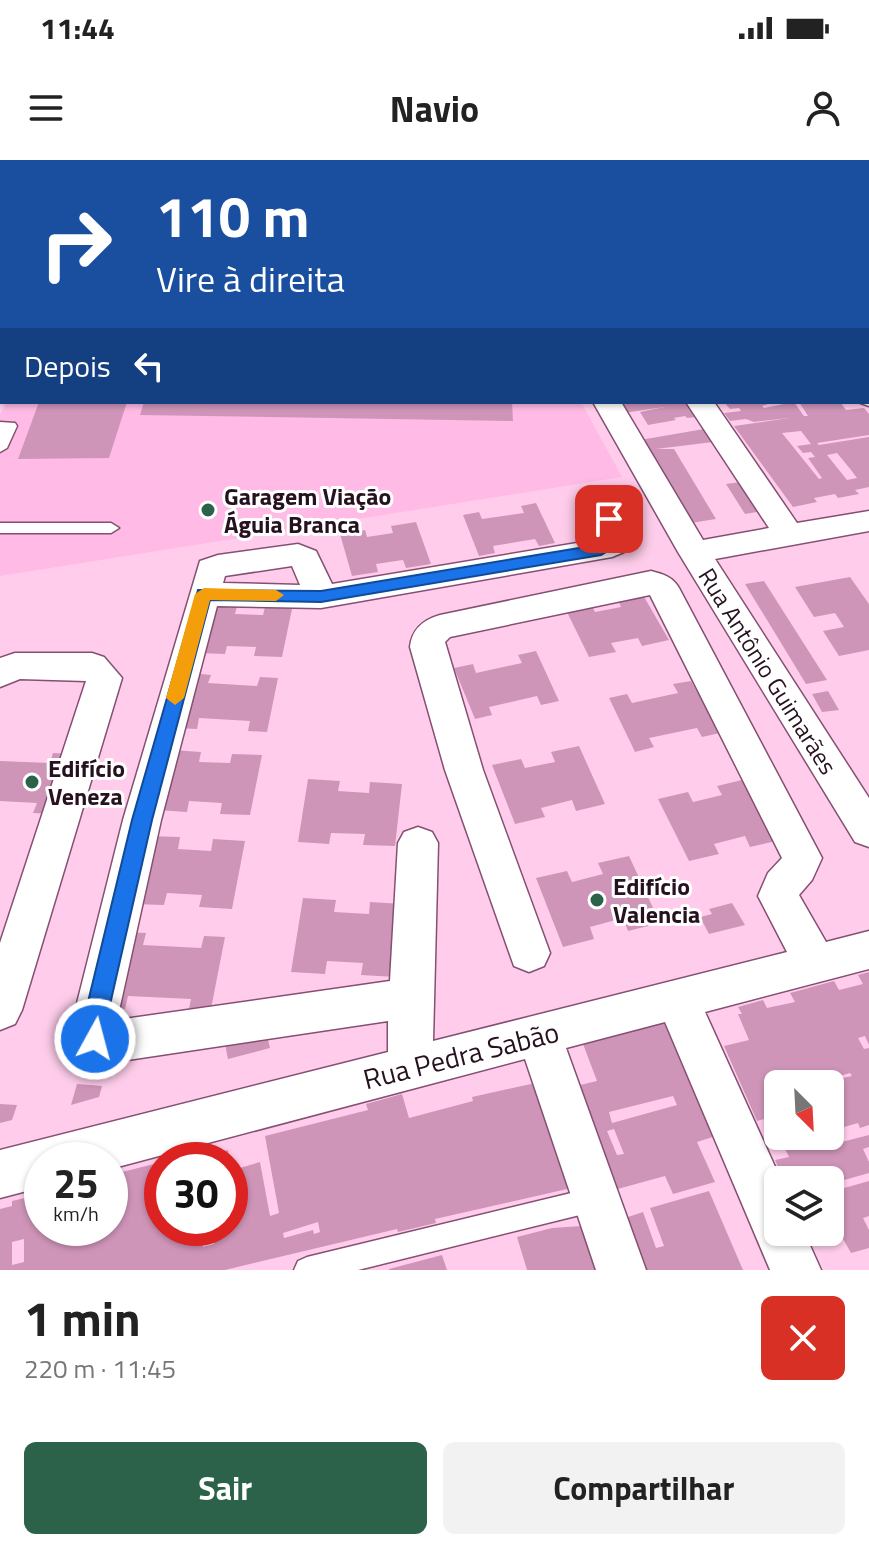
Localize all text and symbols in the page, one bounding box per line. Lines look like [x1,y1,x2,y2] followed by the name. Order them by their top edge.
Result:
[40,5,115,51] text: 11:44
[390,81,479,136] text: Navio
[24,86,68,130] icon: menu
[801,86,845,130] icon: person
[156,174,309,259] text: 110 m
[24,192,128,296] icon: right
[156,251,345,306] text: Vire à direita
[24,343,111,389] text: Depois
[127,344,171,388] icon: left
[224,478,391,542] place label: Garagem Viação Águia Branca
[575,485,643,553] pin
[587,497,631,541] icon: arrive
[199,501,217,519] marker: Garagem Viação Águia Branca
[690,561,846,781] street label: Rua Antônio Guimarães
[48,750,125,814] place label: Edifício Veneza
[23,773,41,791] marker: Edifício Veneza
[613,868,700,932] place label: Edifício Valencia
[588,891,606,909] marker: Edifício Valencia
[53,997,137,1081] position arrow
[359,1010,563,1100] street label: Rua Pedra Sabão
[764,1070,844,1150] north arrow
[764,1070,844,1246] map controls
[144,1142,248,1246] speed limit sign: 30
[54,1153,98,1214] text: 25
[764,1166,844,1246] button: layers
[53,1198,99,1229] text: km/h
[24,1282,141,1355] text: 1 min
[761,1296,845,1380] button: close
[24,1349,176,1388] text: 220 m · 11:45
[24,1442,427,1534] button: Sair
[443,1442,845,1534] button: Compartilhar

